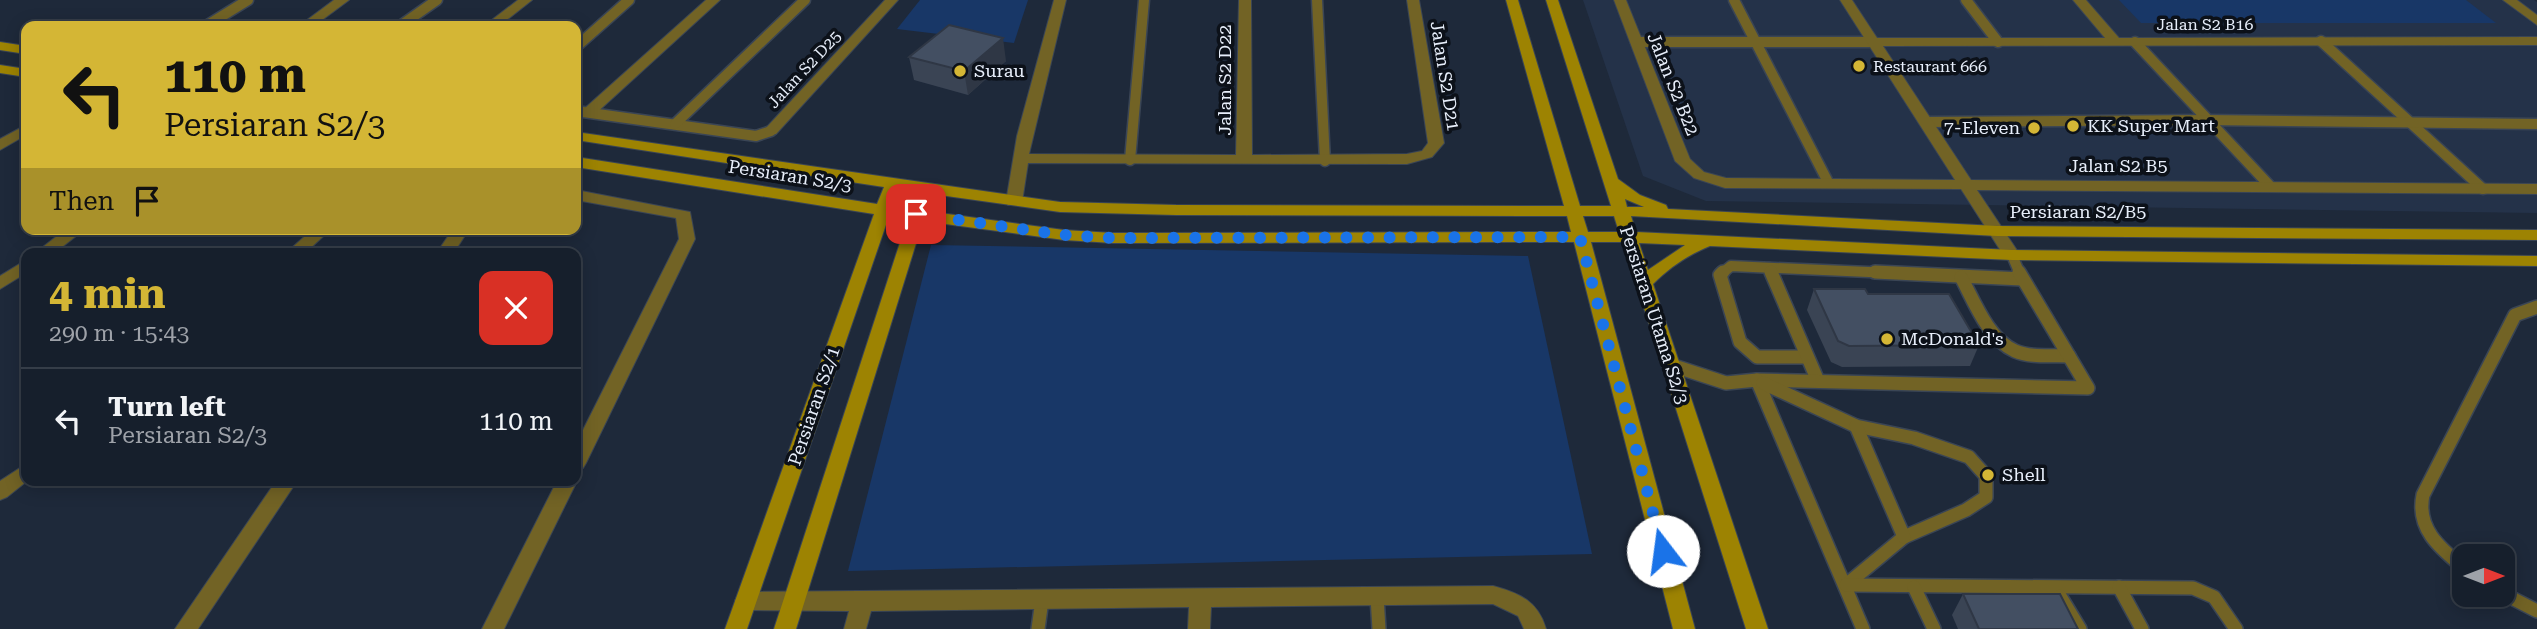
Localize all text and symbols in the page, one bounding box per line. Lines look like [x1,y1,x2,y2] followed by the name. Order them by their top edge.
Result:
[2157,15,2253,34] street label: Jalan S2 B16
[1426,20,1465,132] street label: Jalan S2 D21
[1214,25,1235,135] street label: Jalan S2 D22
[764,27,845,112] street label: Jalan S2 D25
[1643,29,1704,138] street label: Jalan S2 B22
[164,47,306,104] text: 110 m
[49,49,140,140] icon: left
[1873,57,1987,76] place label: Restaurant 666
[1851,58,1867,74] marker: Restaurant 666
[974,60,1025,81] place label: Surau
[952,63,968,79] marker: Surau
[164,106,385,144] text: Persiaran S2/3
[2087,115,2215,136] place label: KK Super Mart
[1944,117,2020,138] place label: 7-Eleven
[2065,118,2081,134] marker: KK Super Mart
[2026,120,2042,136] marker: 7-Eleven
[727,155,853,196] street label: Persiaran S2/3
[2069,155,2167,176] street label: Jalan S2 B5
[128,182,166,220] icon: arrive
[886,184,946,244] pin
[49,186,114,216] text: Then
[897,195,935,233] icon: arrive
[2010,201,2146,222] street label: Persiaran S2/B5
[1616,223,1693,407] street label: Persiaran Utama S2/3
[49,269,166,318] text: 4 min
[479,271,553,345] button: close
[49,320,189,347] text: 290 m · 15:43
[1901,328,2004,349] place label: McDonald's
[1879,331,1895,347] marker: McDonald's
[783,344,844,468] street label: Persiaran S2/1
[108,392,226,422] text: Turn left
[49,402,87,440] icon: left
[479,406,553,436] text: 110 m
[108,422,267,449] text: Persiaran S2/3
[2002,464,2046,485] place label: Shell
[1980,467,1996,483] marker: Shell
[1626,514,1700,588] position arrow
[2452,544,2515,607] north arrow
[2452,544,2515,607] map controls

